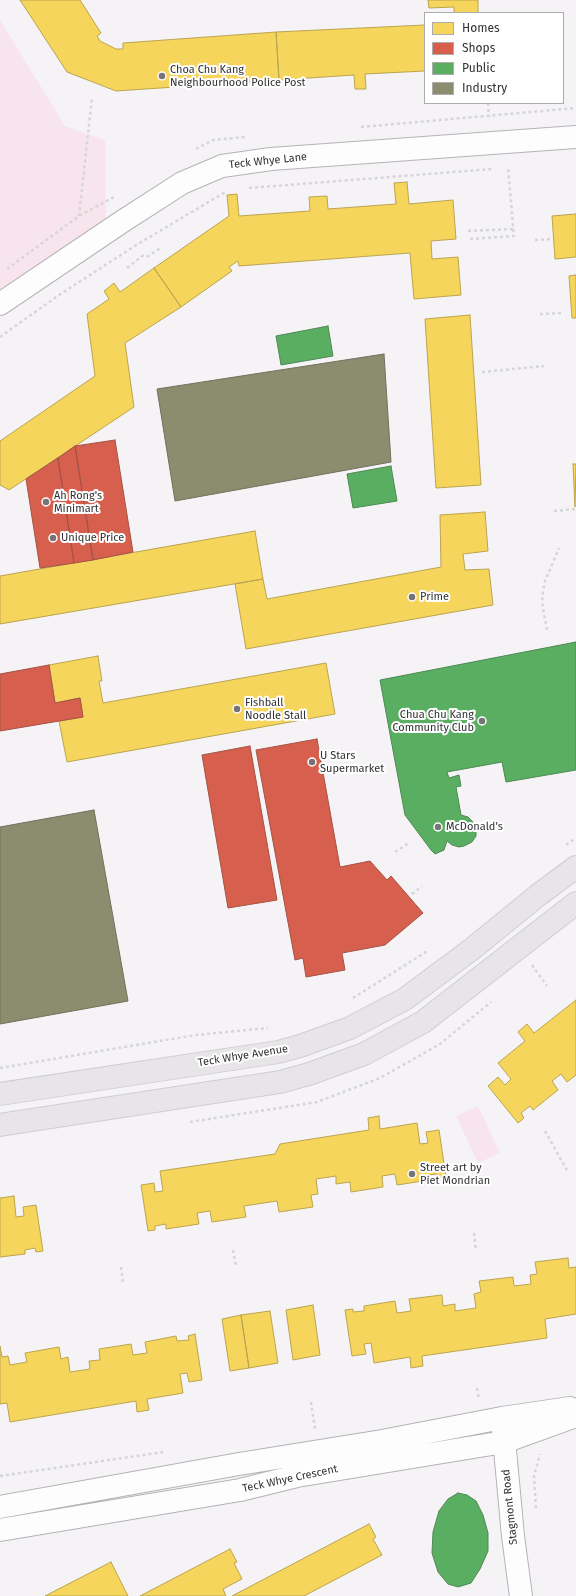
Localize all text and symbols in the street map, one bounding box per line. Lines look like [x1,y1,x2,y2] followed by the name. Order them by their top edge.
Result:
[424,12,564,104] legend
[462,21,500,35] text: Homes
[462,41,495,55] text: Shops
[462,61,495,75] text: Public
[170,63,306,89] place label: Choa Chu Kang Neighbourhood Police Post
[157,71,167,81] marker: Choa Chu Kang Neighbourhood Police Post
[462,81,507,95] text: Industry
[228,150,308,172] street label: Teck Whye Lane
[54,489,102,515] place label: Ah Rong's Minimart
[41,497,51,507] marker: Ah Rong's Minimart
[61,531,124,545] place label: Unique Price
[48,533,58,543] marker: Unique Price
[420,590,449,604] place label: Prime
[407,592,417,602] marker: Prime
[245,696,306,722] place label: Fishball Noodle Stall
[232,704,242,714] marker: Fishball Noodle Stall
[392,708,474,734] place label: Chua Chu Kang Community Club
[477,716,487,726] marker: Chua Chu Kang Community Club
[320,749,384,775] place label: U Stars Supermarket
[307,757,317,767] marker: U Stars Supermarket
[446,820,503,834] place label: McDonald's
[433,822,443,832] marker: McDonald's
[197,1042,289,1070] street label: Teck Whye Avenue
[420,1161,490,1187] place label: Street art by Piet Mondrian
[407,1169,417,1179] marker: Street art by Piet Mondrian
[241,1462,339,1496] street label: Teck Whye Crescent
[499,1469,521,1545] street label: Stagmont Road

